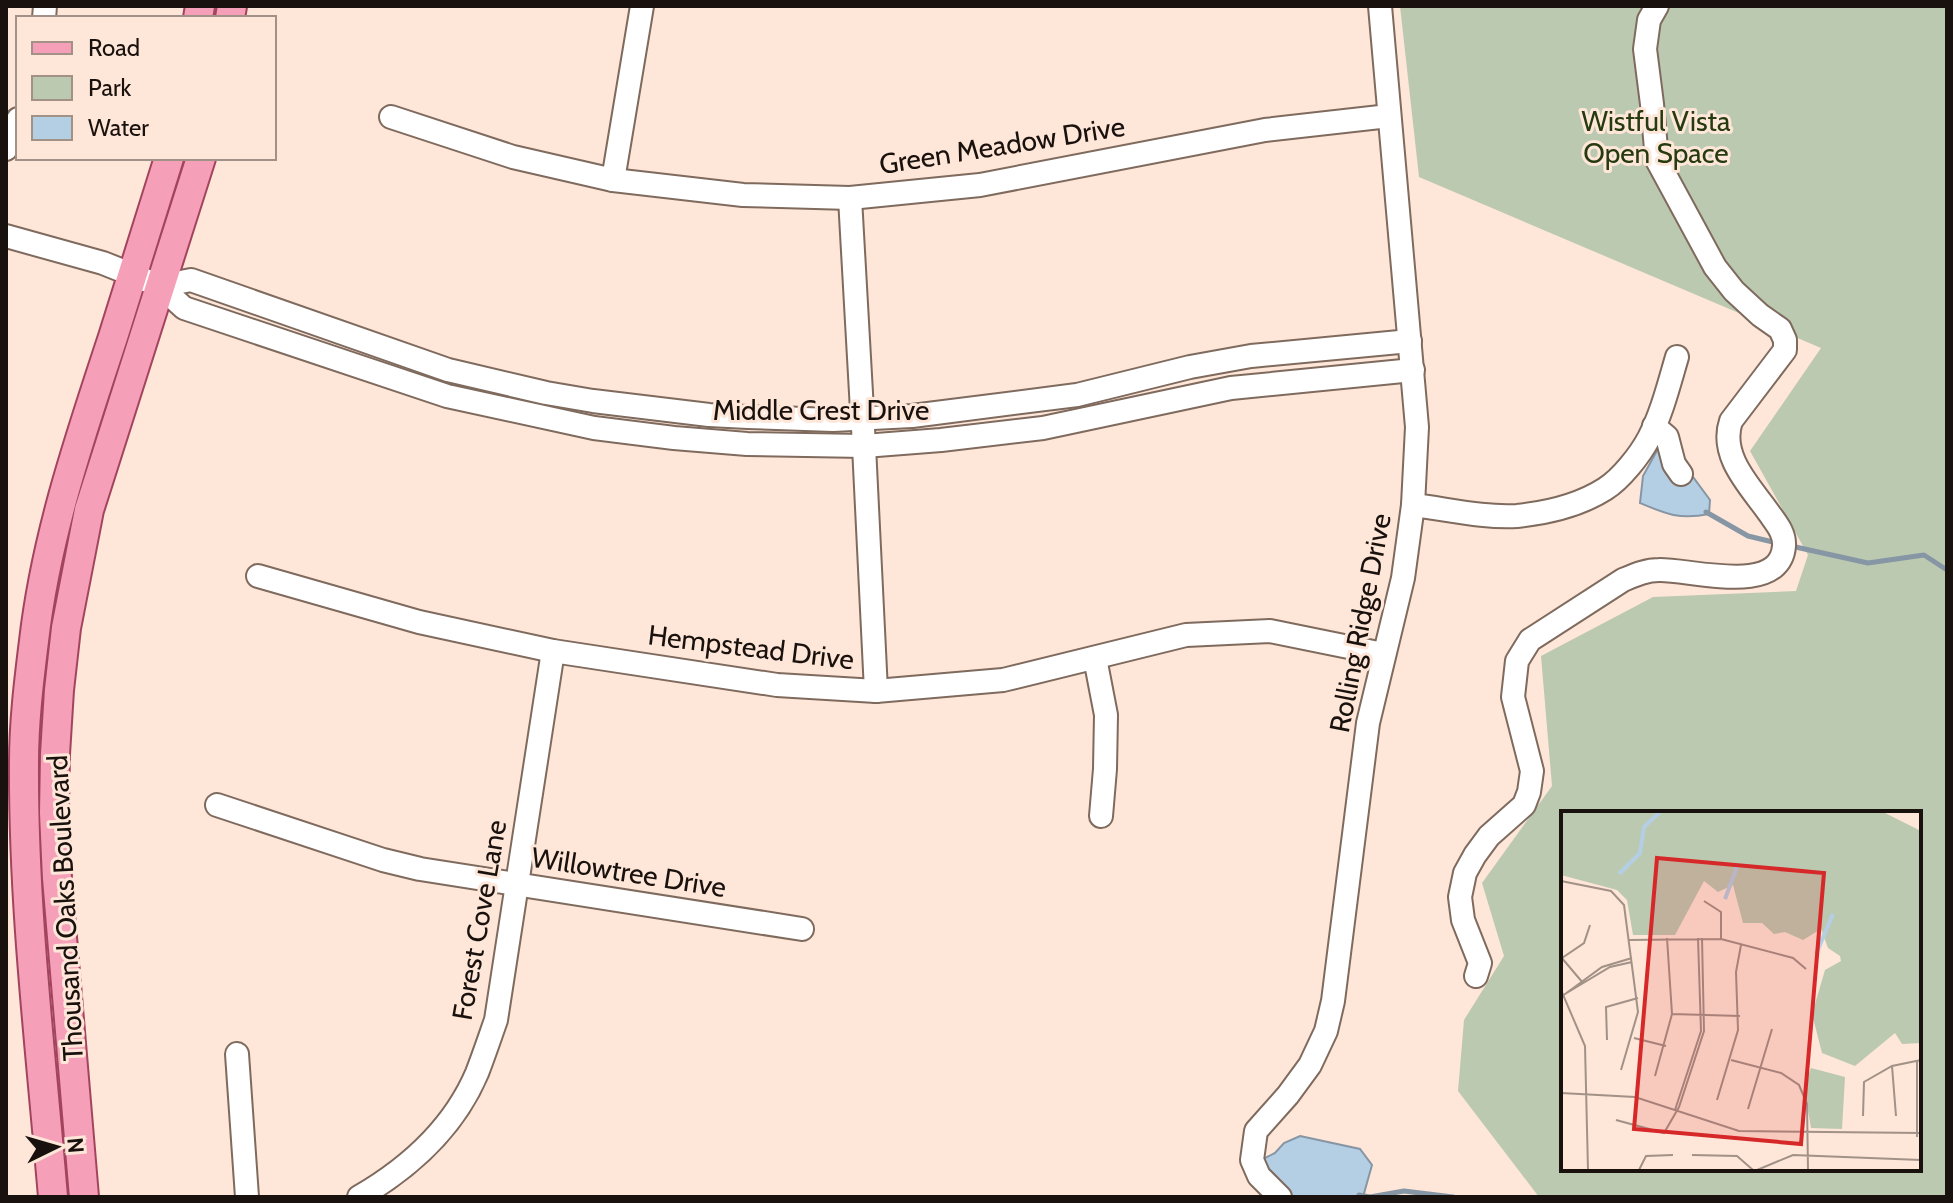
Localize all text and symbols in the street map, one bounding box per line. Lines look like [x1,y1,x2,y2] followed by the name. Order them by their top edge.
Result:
[16,16,276,160] legend
[88,33,140,62] text: Road
[88,73,131,102] text: Park
[1582,104,1731,170] park label: Wistful Vista Open Space
[877,109,1127,181] street label: Green Meadow Drive
[88,113,149,142] text: Water
[713,393,929,427] street label: Middle Crest Drive
[1322,511,1398,735] street label: Rolling Ridge Drive
[646,618,856,676] street label: Hempstead Drive
[40,754,90,1062] street label: Thousand Oaks Boulevard
[1561,811,1921,1171] inset map
[445,817,513,1023] street label: Forest Cove Lane
[529,840,729,904] street label: Willowtree Drive
[16,1107,96,1187] north arrow
[61,1136,90,1154] text: N

